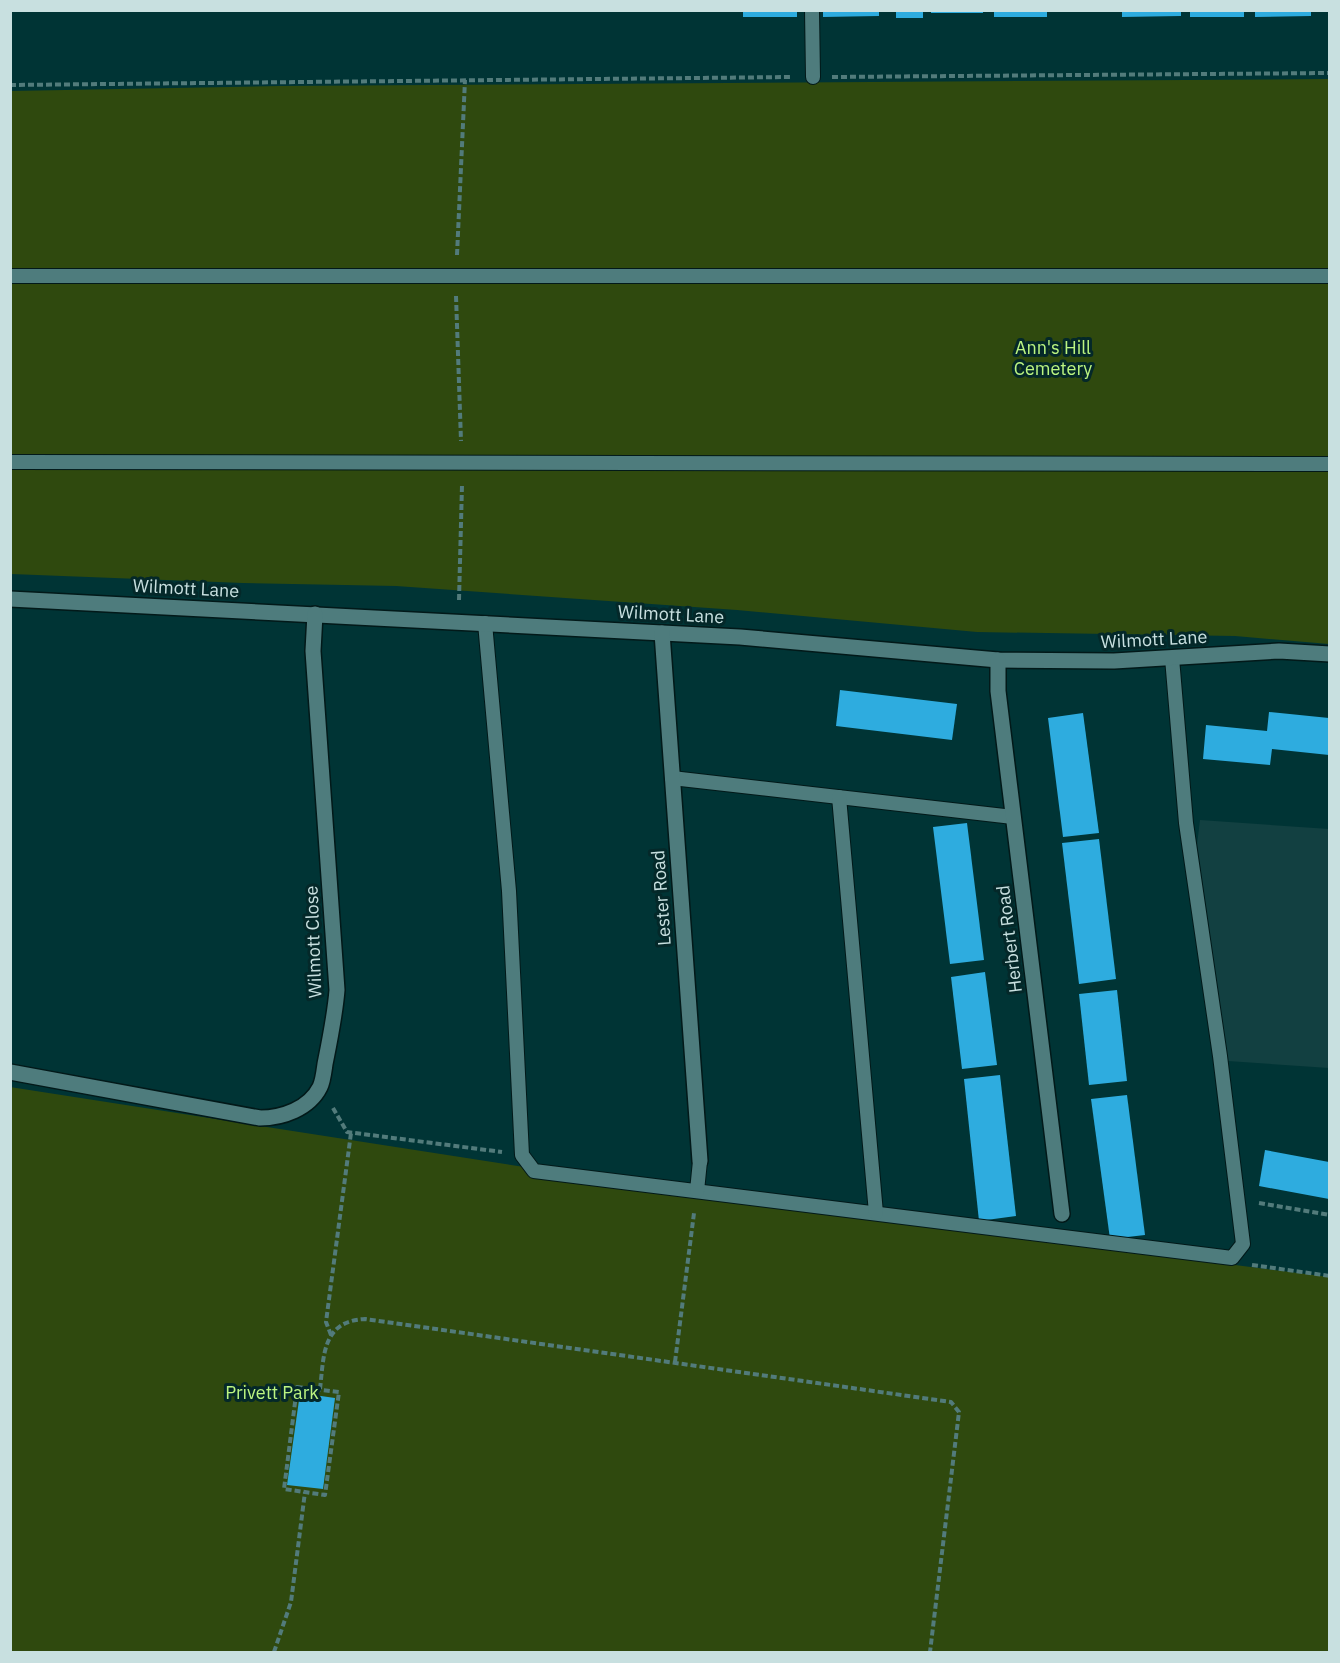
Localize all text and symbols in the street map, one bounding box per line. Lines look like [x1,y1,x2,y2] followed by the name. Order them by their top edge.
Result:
[1014,336,1092,380] park label: Ann's Hill Cemetery
[132,574,240,602] street label: Wilmott Lane
[617,600,725,628] street label: Wilmott Lane
[1100,625,1208,653] street label: Wilmott Lane
[646,849,676,947] street label: Lester Road
[991,884,1027,994] street label: Herbert Road
[300,885,326,999] street label: Wilmott Close
[225,1381,319,1404] park label: Privett Park

